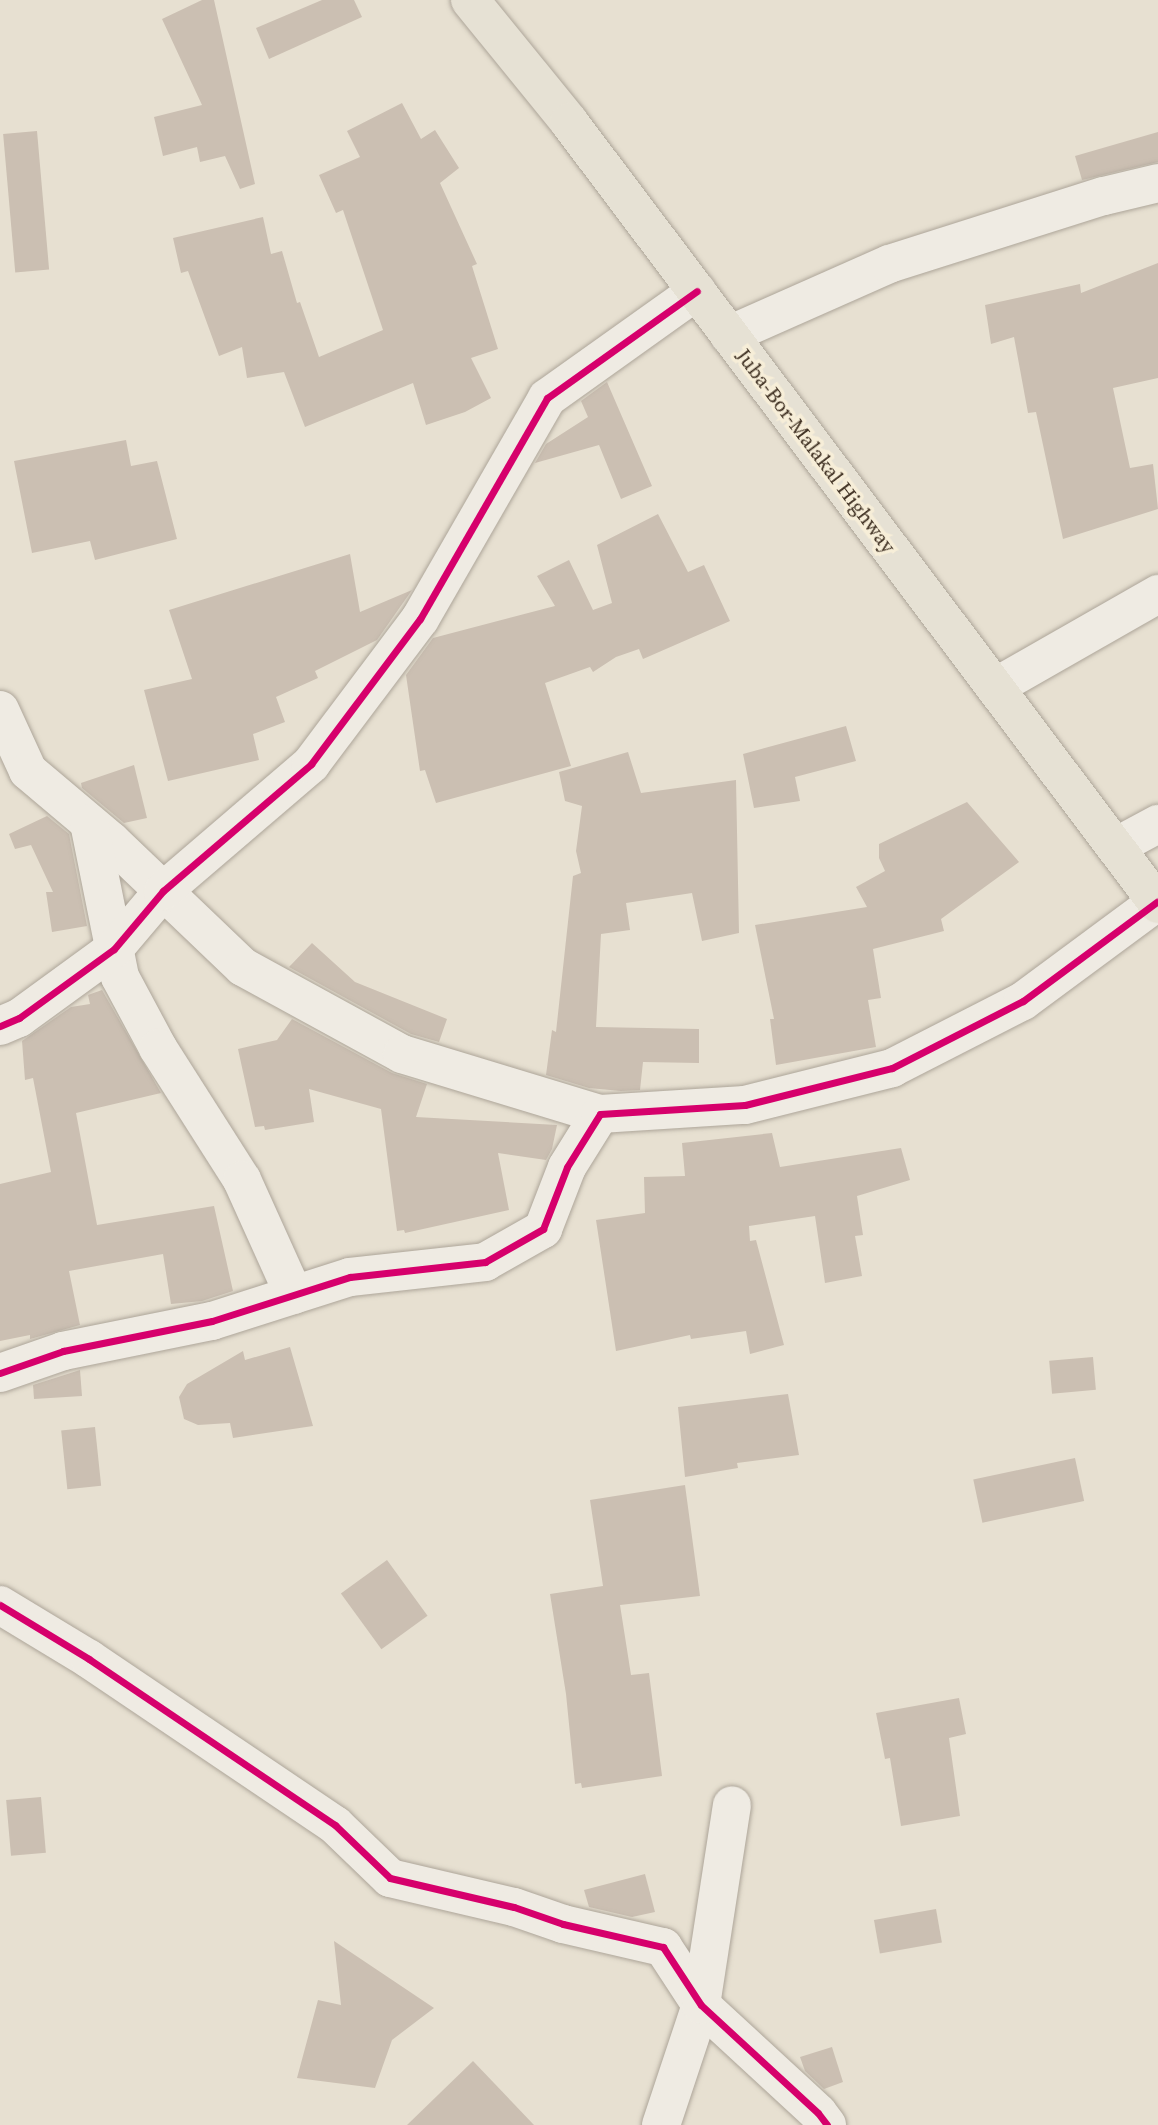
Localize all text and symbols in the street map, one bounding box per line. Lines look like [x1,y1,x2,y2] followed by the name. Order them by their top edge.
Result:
[731,344,901,558] street label: Juba-Bor-Malakal Highway

